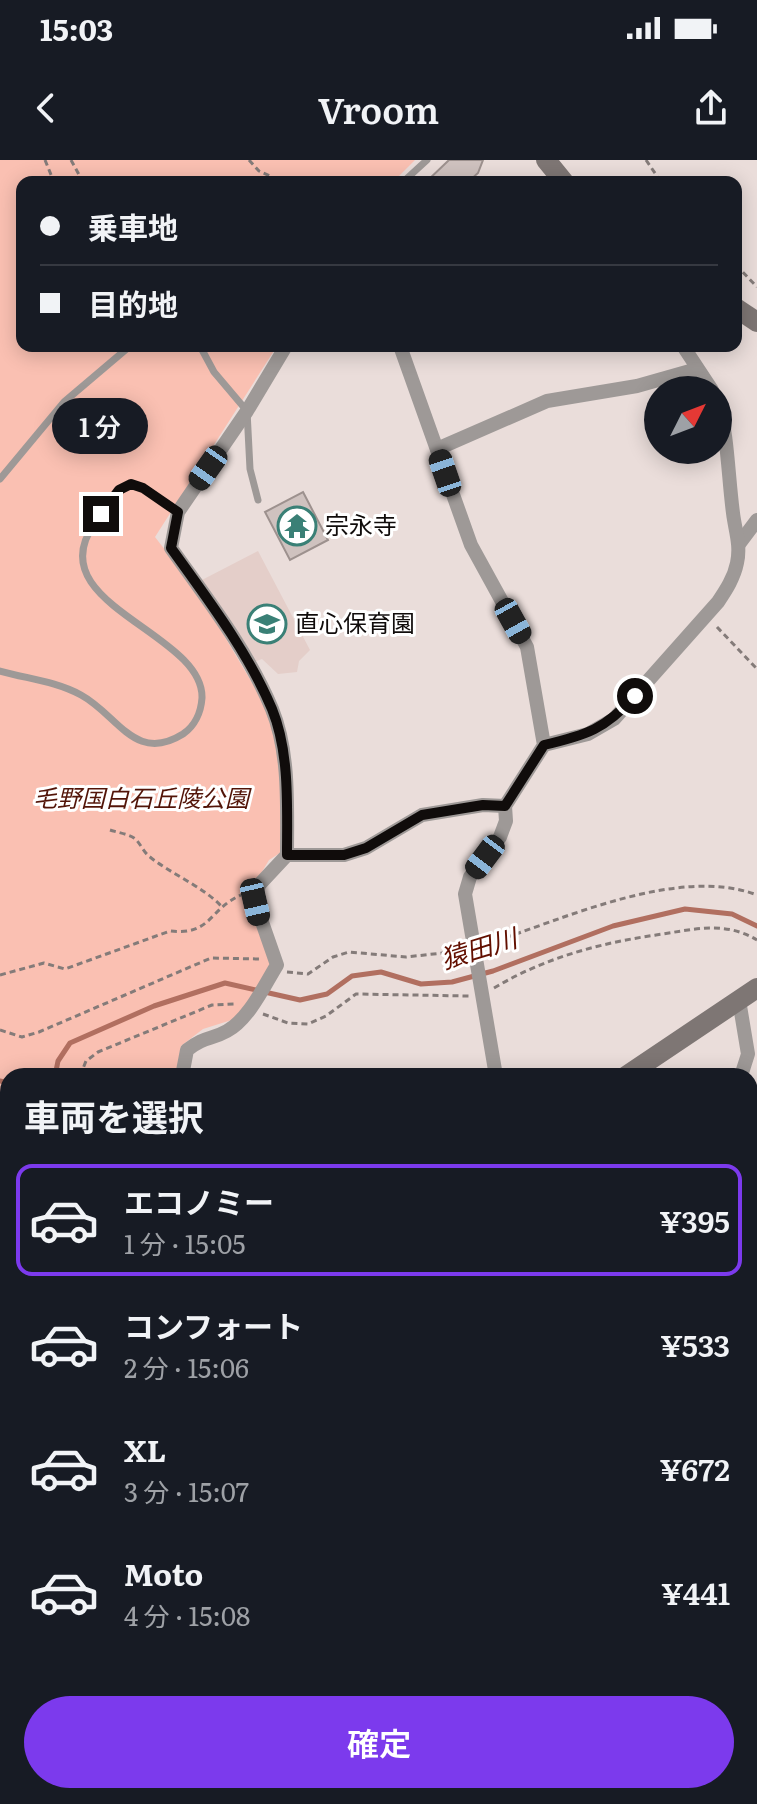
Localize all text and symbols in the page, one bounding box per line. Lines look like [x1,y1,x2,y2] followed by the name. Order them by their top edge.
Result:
[40,6,113,50] text: 15:03
[318,82,439,135] text: Vroom
[24,86,68,130] icon: back
[689,86,733,130] icon: share
[88,204,178,248] text: 乗車地
[88,281,178,325] text: 目的地
[644,376,732,464] north arrow
[644,376,732,464] map controls
[53,398,149,454] callout: 1 分
[79,406,121,445] text: 1 分
[184,441,232,495] car
[426,446,464,500] car
[83,496,119,532] route end
[276,505,318,547] temple icon: 宗永寺
[325,506,397,541] place label: 宗永寺
[491,594,535,648] car
[246,603,288,645] school or university icon: 直心保育園
[295,604,415,639] place label: 直心保育園
[617,678,653,714] route start
[33,779,252,814] park label: 毛野国白石丘陵公園
[461,831,509,883] car
[238,876,272,928] car
[435,916,524,977] water label: 猿田川
[24,1089,204,1142] text: 車両を選択
[124,1179,274,1223] text: エコノミー
[28,1184,100,1256] icon: car
[659,1198,730,1242] text: ¥395
[124,1223,246,1262] text: 1 分 · 15:05
[124,1303,303,1347] text: コンフォート
[28,1308,100,1380] icon: car
[660,1322,730,1366] text: ¥533
[124,1347,249,1386] text: 2 分 · 15:06
[124,1427,166,1471] text: XL
[28,1432,100,1504] icon: car
[660,1446,730,1490] text: ¥672
[124,1471,249,1510] text: 3 分 · 15:07
[124,1551,203,1595] text: Moto
[28,1556,100,1628] icon: car
[661,1570,730,1614] text: ¥441
[124,1595,250,1634] text: 4 分 · 15:08
[24,1696,734,1788] button: 確定

